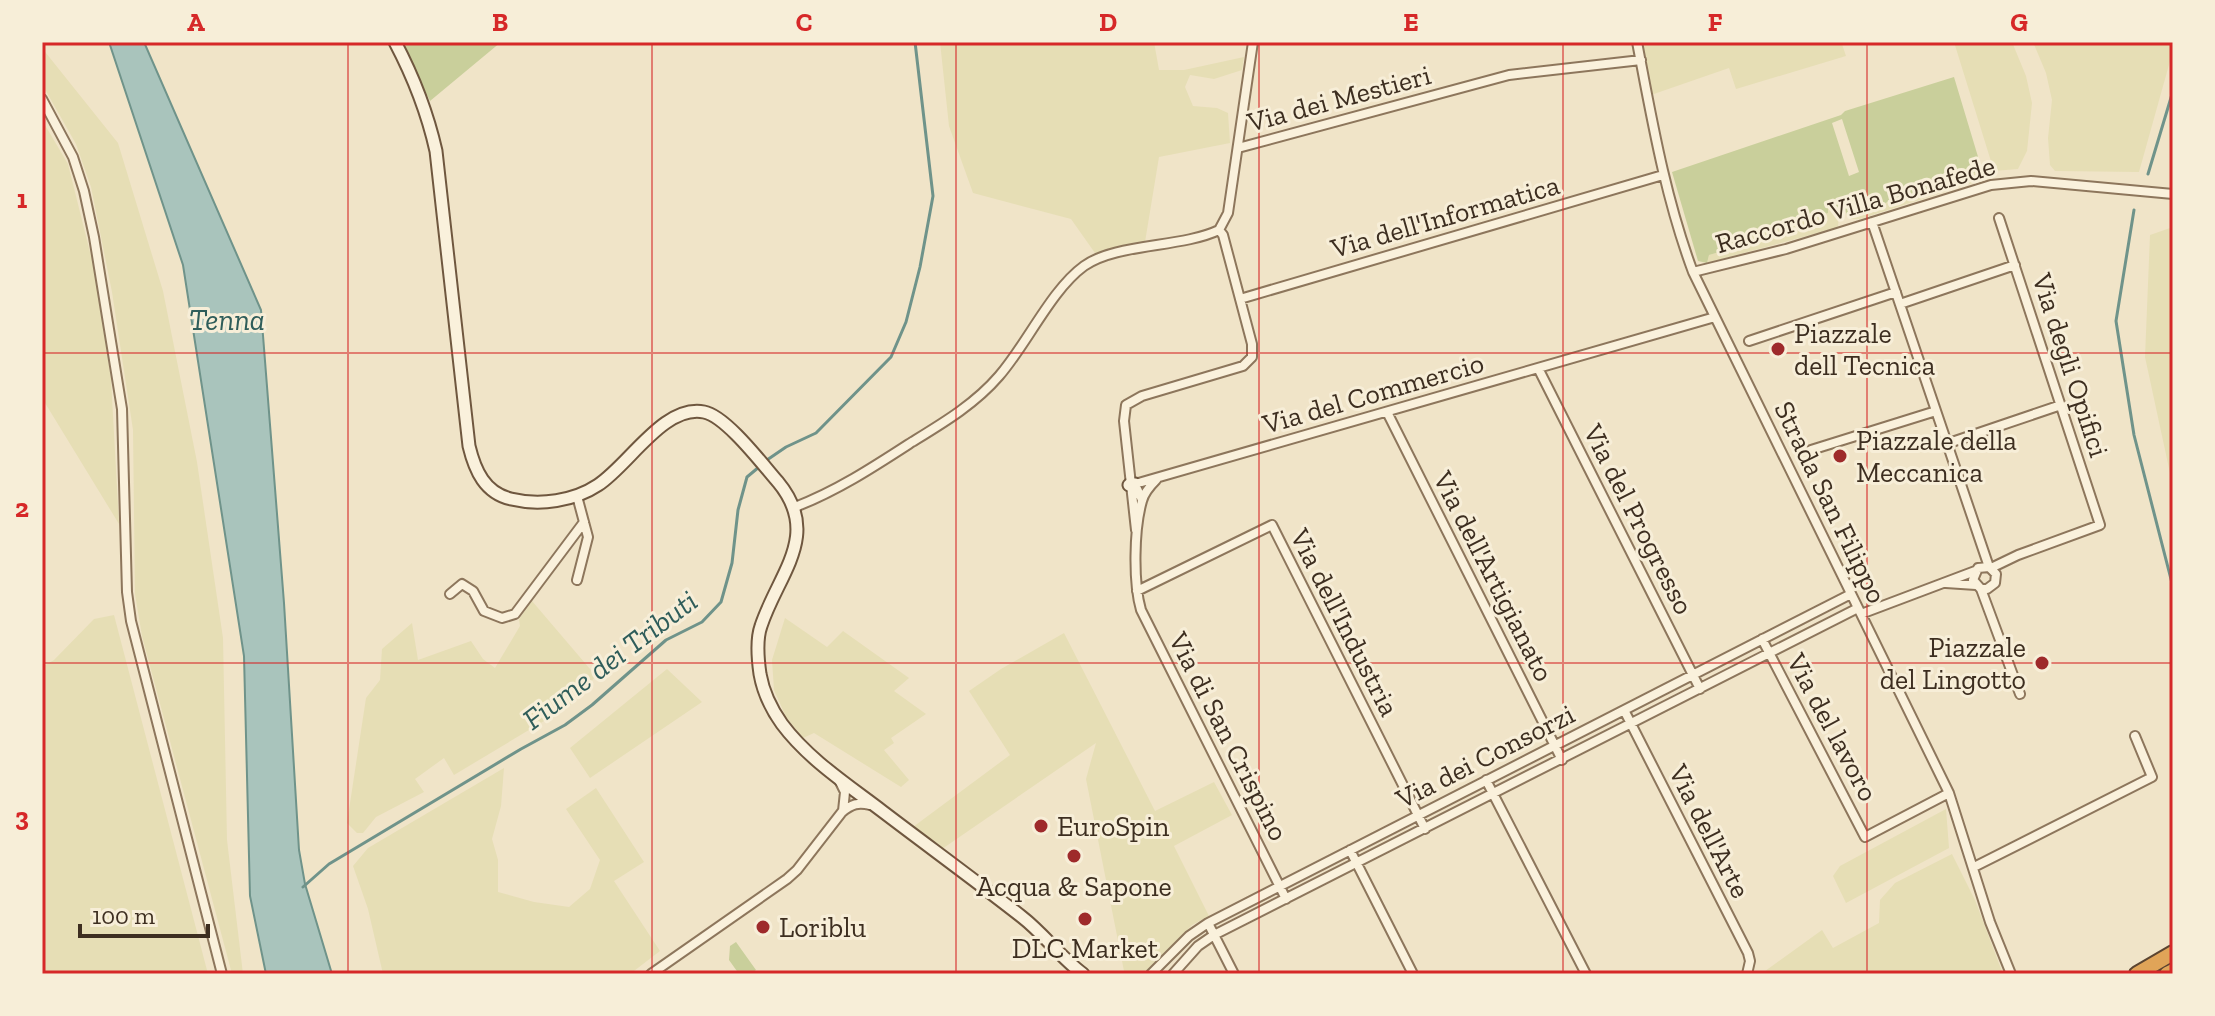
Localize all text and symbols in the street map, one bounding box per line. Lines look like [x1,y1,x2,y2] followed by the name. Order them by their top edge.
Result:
[187,6,205,38] text: A
[492,6,508,38] text: B
[796,6,812,38] text: C
[1099,6,1117,38] text: D
[1403,6,1419,38] text: E
[1708,6,1723,38] text: F
[2010,6,2028,38] text: G
[1243,58,1435,139] street label: Via dei Mestieri
[1711,149,1999,260] street label: Raccordo Villa Bonafede
[1326,168,1564,265] street label: Via dell'Informatica
[17,183,28,215] text: 1
[2025,268,2116,461] street label: Via degli Opifici
[189,302,265,338] water label: Tenna
[1794,317,1936,382] place label: Piazzale dell Tecnica
[1769,340,1787,358] marker: Piazzale dell Tecnica
[1258,346,1488,441] street label: Via del Commercio
[1767,396,1894,609] street label: Strada San Filippo
[1576,418,1701,620] street label: Via del Progresso
[1856,424,2017,489] place label: Piazzale della Meccanica
[1831,447,1849,465] marker: Piazzale della Meccanica
[1426,465,1561,687] street label: Via dell'Artigianato
[15,492,29,524] text: 2
[1283,522,1406,722] street label: Via dell'Industria
[516,583,704,737] water label: Fiume dei Tributi
[1161,626,1295,846] street label: Via di San Crispino
[1880,631,2026,696] place label: Piazzale del Lingotto
[1779,647,1885,807] street label: Via del lavoro
[2033,654,2051,672] marker: Piazzale del Lingotto
[1390,697,1580,816] street label: Via dei Consorzi
[1661,758,1757,904] street label: Via dell'Arte
[15,801,29,833] text: 3
[1057,810,1169,843] place label: EuroSpin
[1032,817,1050,835] marker: EuroSpin
[1065,847,1083,865] marker: Acqua & Sapone
[976,870,1172,903] place label: Acqua & Sapone
[80,888,208,938] scale bar
[92,901,155,930] text: 100 m
[1076,910,1094,928] marker: DLC Market
[779,911,867,944] place label: Loriblu
[754,918,772,936] marker: Loriblu
[1012,932,1159,965] place label: DLC Market

